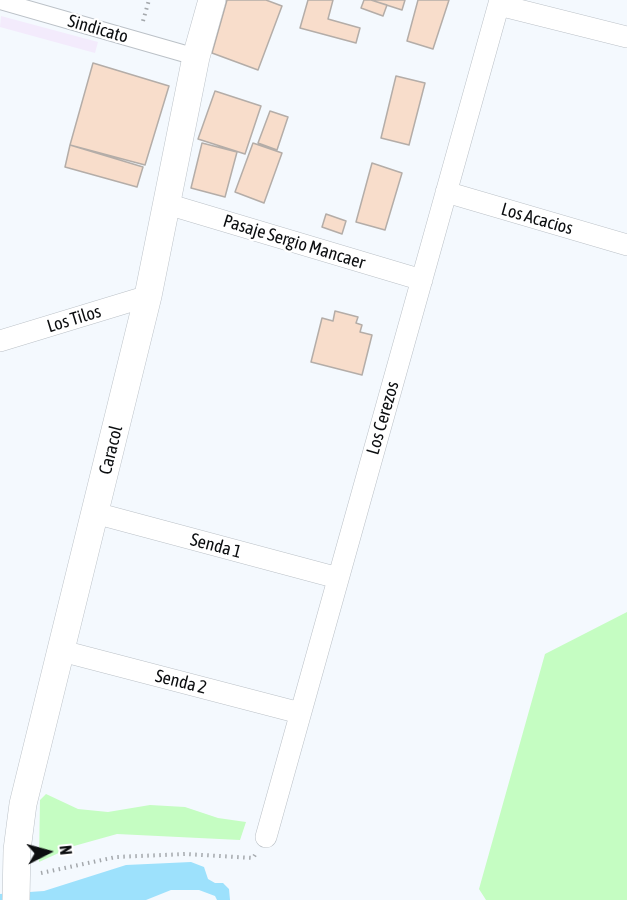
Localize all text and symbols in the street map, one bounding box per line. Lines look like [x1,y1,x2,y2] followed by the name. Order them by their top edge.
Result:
[65,10,131,48] street label: Sindicato
[499,198,575,240] street label: Los Acacios
[220,210,368,274] street label: Pasaje Sergio Mancaer
[44,301,104,337] street label: Los Tilos
[362,379,404,457] street label: Los Cerezos
[95,423,127,477] street label: Caracol
[188,529,244,563] street label: Senda 1
[153,665,209,699] street label: Senda 2
[18,822,78,882] north arrow
[56,844,75,856] text: N

